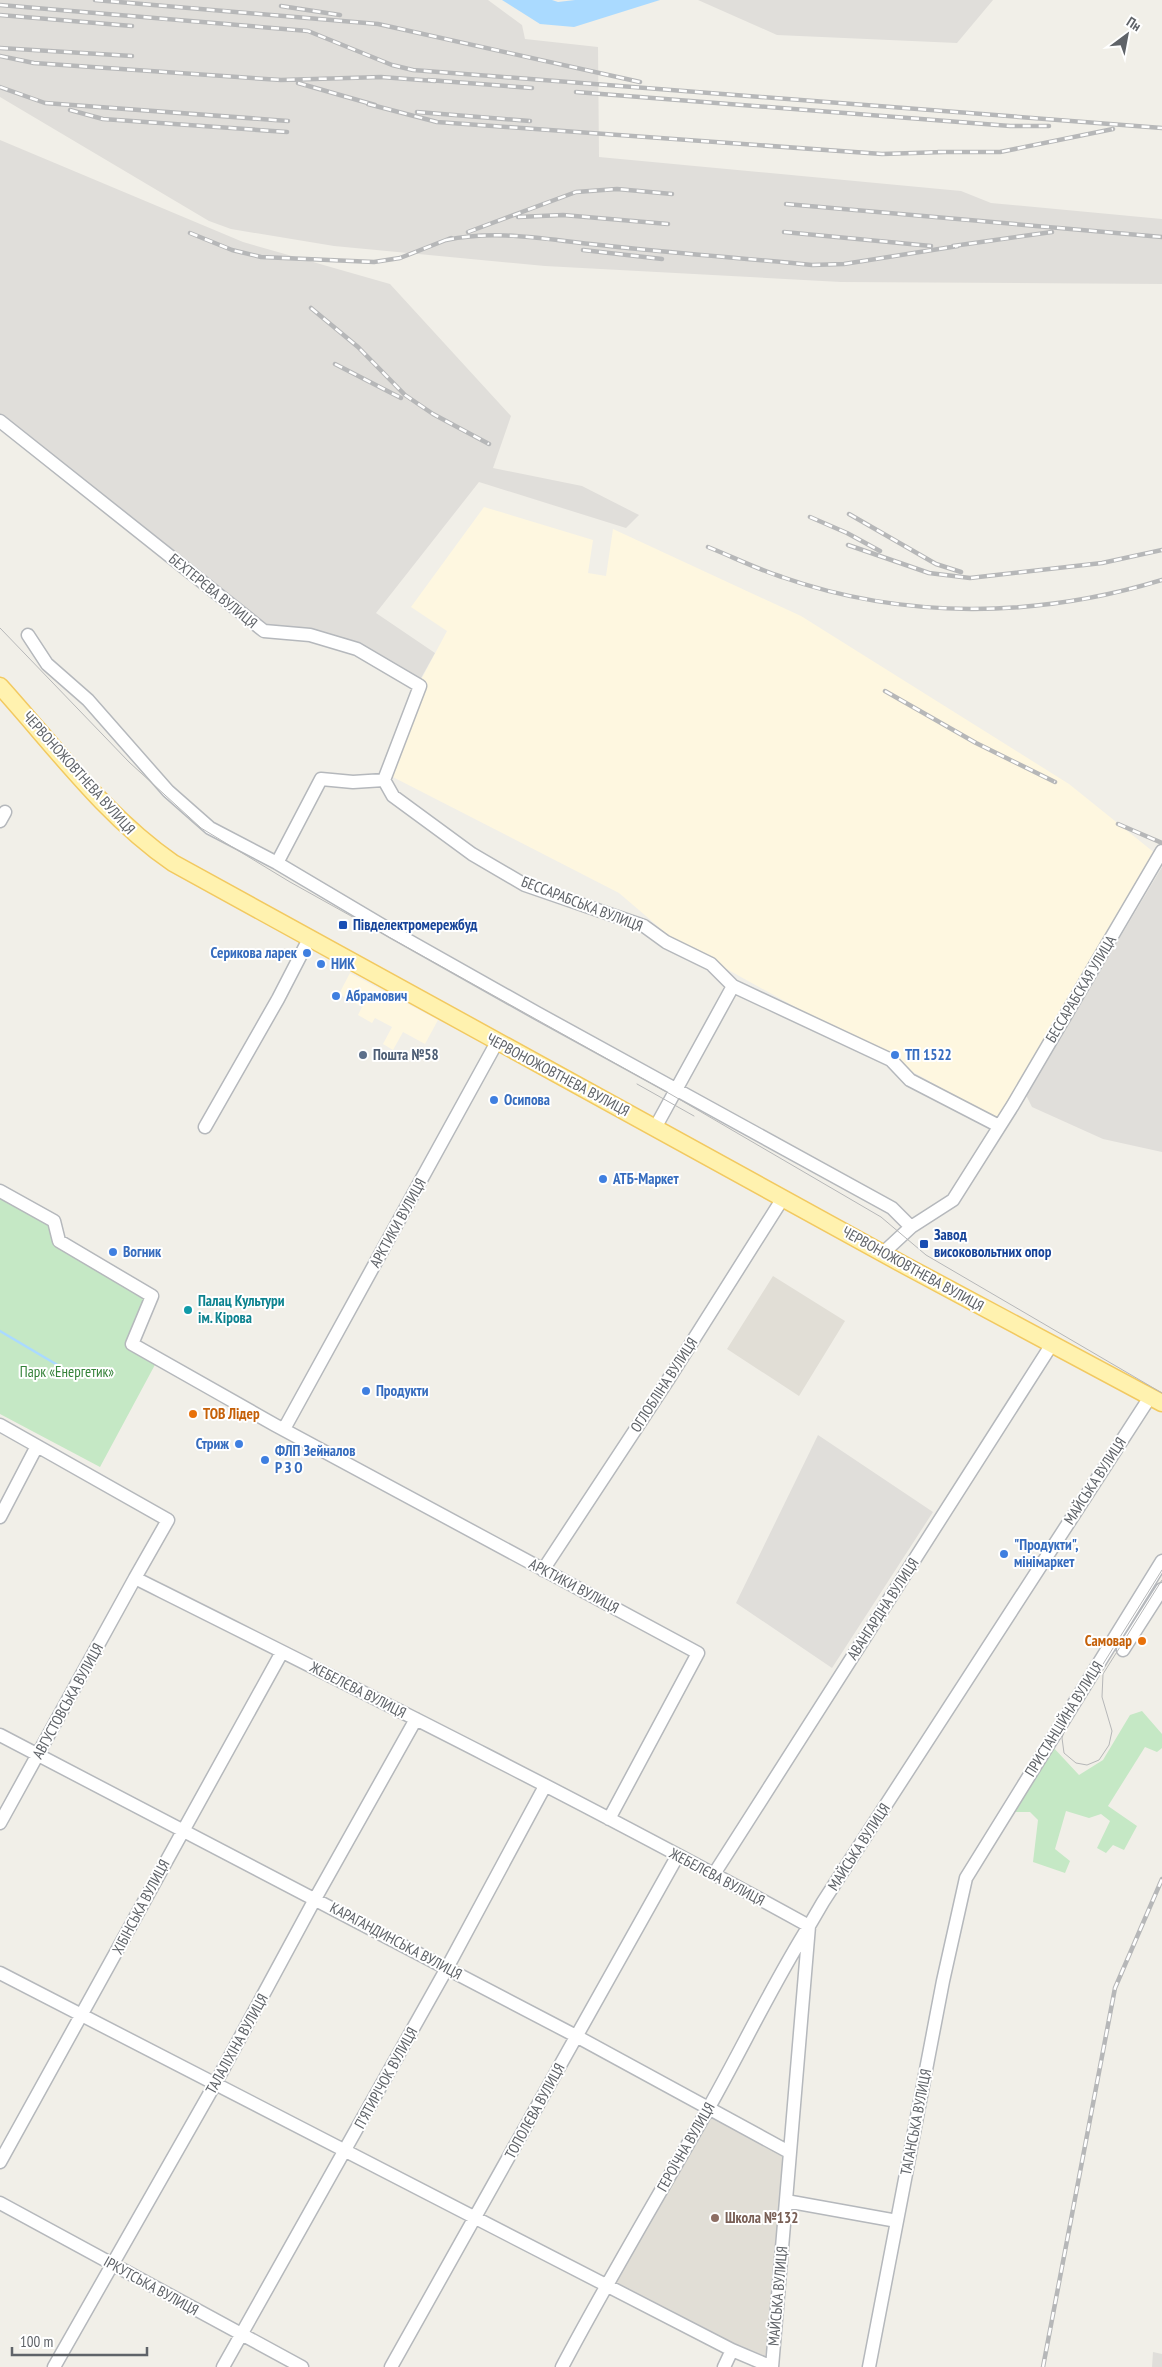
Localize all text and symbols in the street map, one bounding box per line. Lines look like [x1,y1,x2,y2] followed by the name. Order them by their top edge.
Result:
[1102,10,1152,60] north arrow
[1123,13,1144,35] text: Пн
[165,549,261,632] street label: БЕХТЕРЄВА ВУЛИЦЯ
[19,707,140,838] street label: ЧЕРВОНОЖОВТНЕВА ВУЛИЦЯ
[519,872,645,935] street label: БЕССАРАБСЬКА ВУЛИЦЯ
[353,915,477,934] place label: Півделектромережбуд
[337,919,349,931] marker: Півделектромережбуд
[1041,931,1121,1046] street label: БЕССАРАБСКАЯ УЛИЦА
[211,943,298,962] place label: Серикова ларек
[301,947,313,959] marker: Серикова ларек
[331,954,355,973] place label: НИК
[315,958,327,970] marker: НИК
[345,986,407,1005] place label: Абрамович
[330,990,342,1002] marker: Абрамович
[484,1029,633,1120] street label: ЧЕРВОНОЖОВТНЕВА ВУЛИЦЯ
[373,1045,439,1064] place label: Пошта №58
[905,1045,952,1064] place label: ТП 1522
[357,1049,369,1061] marker: Пошта №58
[889,1049,901,1061] marker: ТП 1522
[504,1090,550,1109] place label: Осипова
[488,1094,500,1106] marker: Осипова
[612,1169,679,1188] place label: АТБ-Маркет
[597,1173,609,1185] marker: АТБ-Маркет
[365,1175,430,1271] street label: АРКТИКИ ВУЛИЦЯ
[839,1222,987,1315] street label: ЧЕРВОНОЖОВТНЕВА ВУЛИЦЯ
[934,1225,1052,1261] place label: Завод високовольтних опор
[918,1238,930,1250] marker: Завод високовольтних опор
[123,1242,162,1261] place label: Вогник
[107,1246,119,1258] marker: Вогник
[198,1291,285,1327] place label: Палац Культури ім. Кірова
[182,1304,194,1316] marker: Палац Культури ім. Кірова
[626,1334,701,1436] street label: ОГЛОБЛІНА ВУЛИЦЯ
[20,1362,114,1381] park label: Парк «Енергетик»
[376,1381,429,1400] place label: Продукти
[360,1385,372,1397] marker: Продукти
[203,1404,260,1423] place label: ТОВ Лідер
[187,1408,199,1420] marker: ТОВ Лідер
[196,1434,229,1453] place label: Стриж
[1059,1434,1130,1528] street label: МАЙСЬКА ВУЛИЦЯ
[233,1438,245,1450] marker: Стриж
[275,1441,356,1477] place label: ФЛП Зейналов Р З О
[259,1454,271,1466] marker: ФЛП Зейналов Р З О
[1014,1535,1079,1571] place label: "Продукти", мінімаркет
[998,1548,1010,1560] marker: "Продукти", мінімаркет
[526,1554,622,1617] street label: АРКТИКИ ВУЛИЦЯ
[843,1554,923,1663] street label: АВАНГАРДНА ВУЛИЦЯ
[1085,1631,1132,1650] place label: Самовар
[1136,1635,1148,1647] marker: Самовар
[28,1640,107,1762] street label: АВГУСТОВСЬКА ВУЛИЦЯ
[306,1657,409,1722] street label: ЖЕБЕЛЄВА ВУЛИЦЯ
[1020,1657,1107,1780] street label: ПРИСТАНЦІЙНА ВУЛИЦЯ
[823,1800,894,1894] street label: МАЙСЬКА ВУЛИЦЯ
[665,1843,768,1910] street label: ЖЕБЕЛЄВА ВУЛИЦЯ
[108,1856,173,1957] street label: ХІБІНСЬКА ВУЛИЦЯ
[327,1898,466,1983] street label: КАРАГАНДИНСЬКА ВУЛИЦЯ
[201,1990,272,2097] street label: ТАЛАЛІХІНА ВУЛИЦЯ
[350,2024,421,2132] street label: П’ЯТИРІЧОК ВУЛИЦЯ
[500,2060,569,2162] street label: ТОПОЛЄВА ВУЛИЦЯ
[896,2067,935,2177] street label: ТАГАНСЬКА ВУЛИЦЯ
[652,2099,719,2195] street label: ГЕРОЇЧНА ВУЛИЦЯ
[725,2208,798,2227] place label: Школа №132
[709,2212,721,2224] marker: Школа №132
[764,2245,791,2347] street label: МАЙСЬКА ВУЛИЦЯ
[100,2252,202,2319] street label: ІРКУТСЬКА ВУЛИЦЯ
[12,2324,148,2356] scale bar
[20,2332,53,2351] text: 100 m

